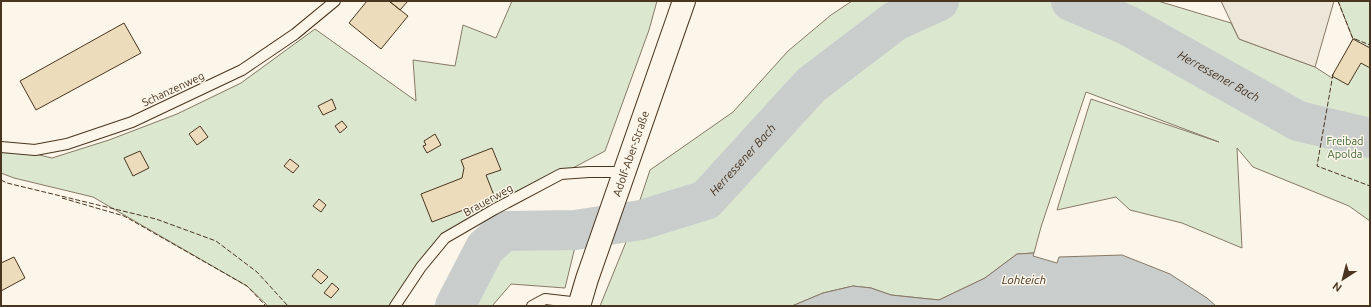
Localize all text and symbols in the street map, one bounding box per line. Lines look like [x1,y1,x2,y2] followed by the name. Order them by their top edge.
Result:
[1176,48,1262,104] water label: Herressener Bach
[140,69,206,109] street label: Schanzenweg
[610,109,651,198] street label: Adolf-Aber-Straße
[707,121,778,198] water label: Herressener Bach
[1326,135,1364,160] park label: Freibad Apolda
[461,182,515,218] street label: Brauerweg
[1323,259,1363,299] north arrow
[1002,273,1046,286] water label: Lohteich
[1330,280,1344,294] text: N

